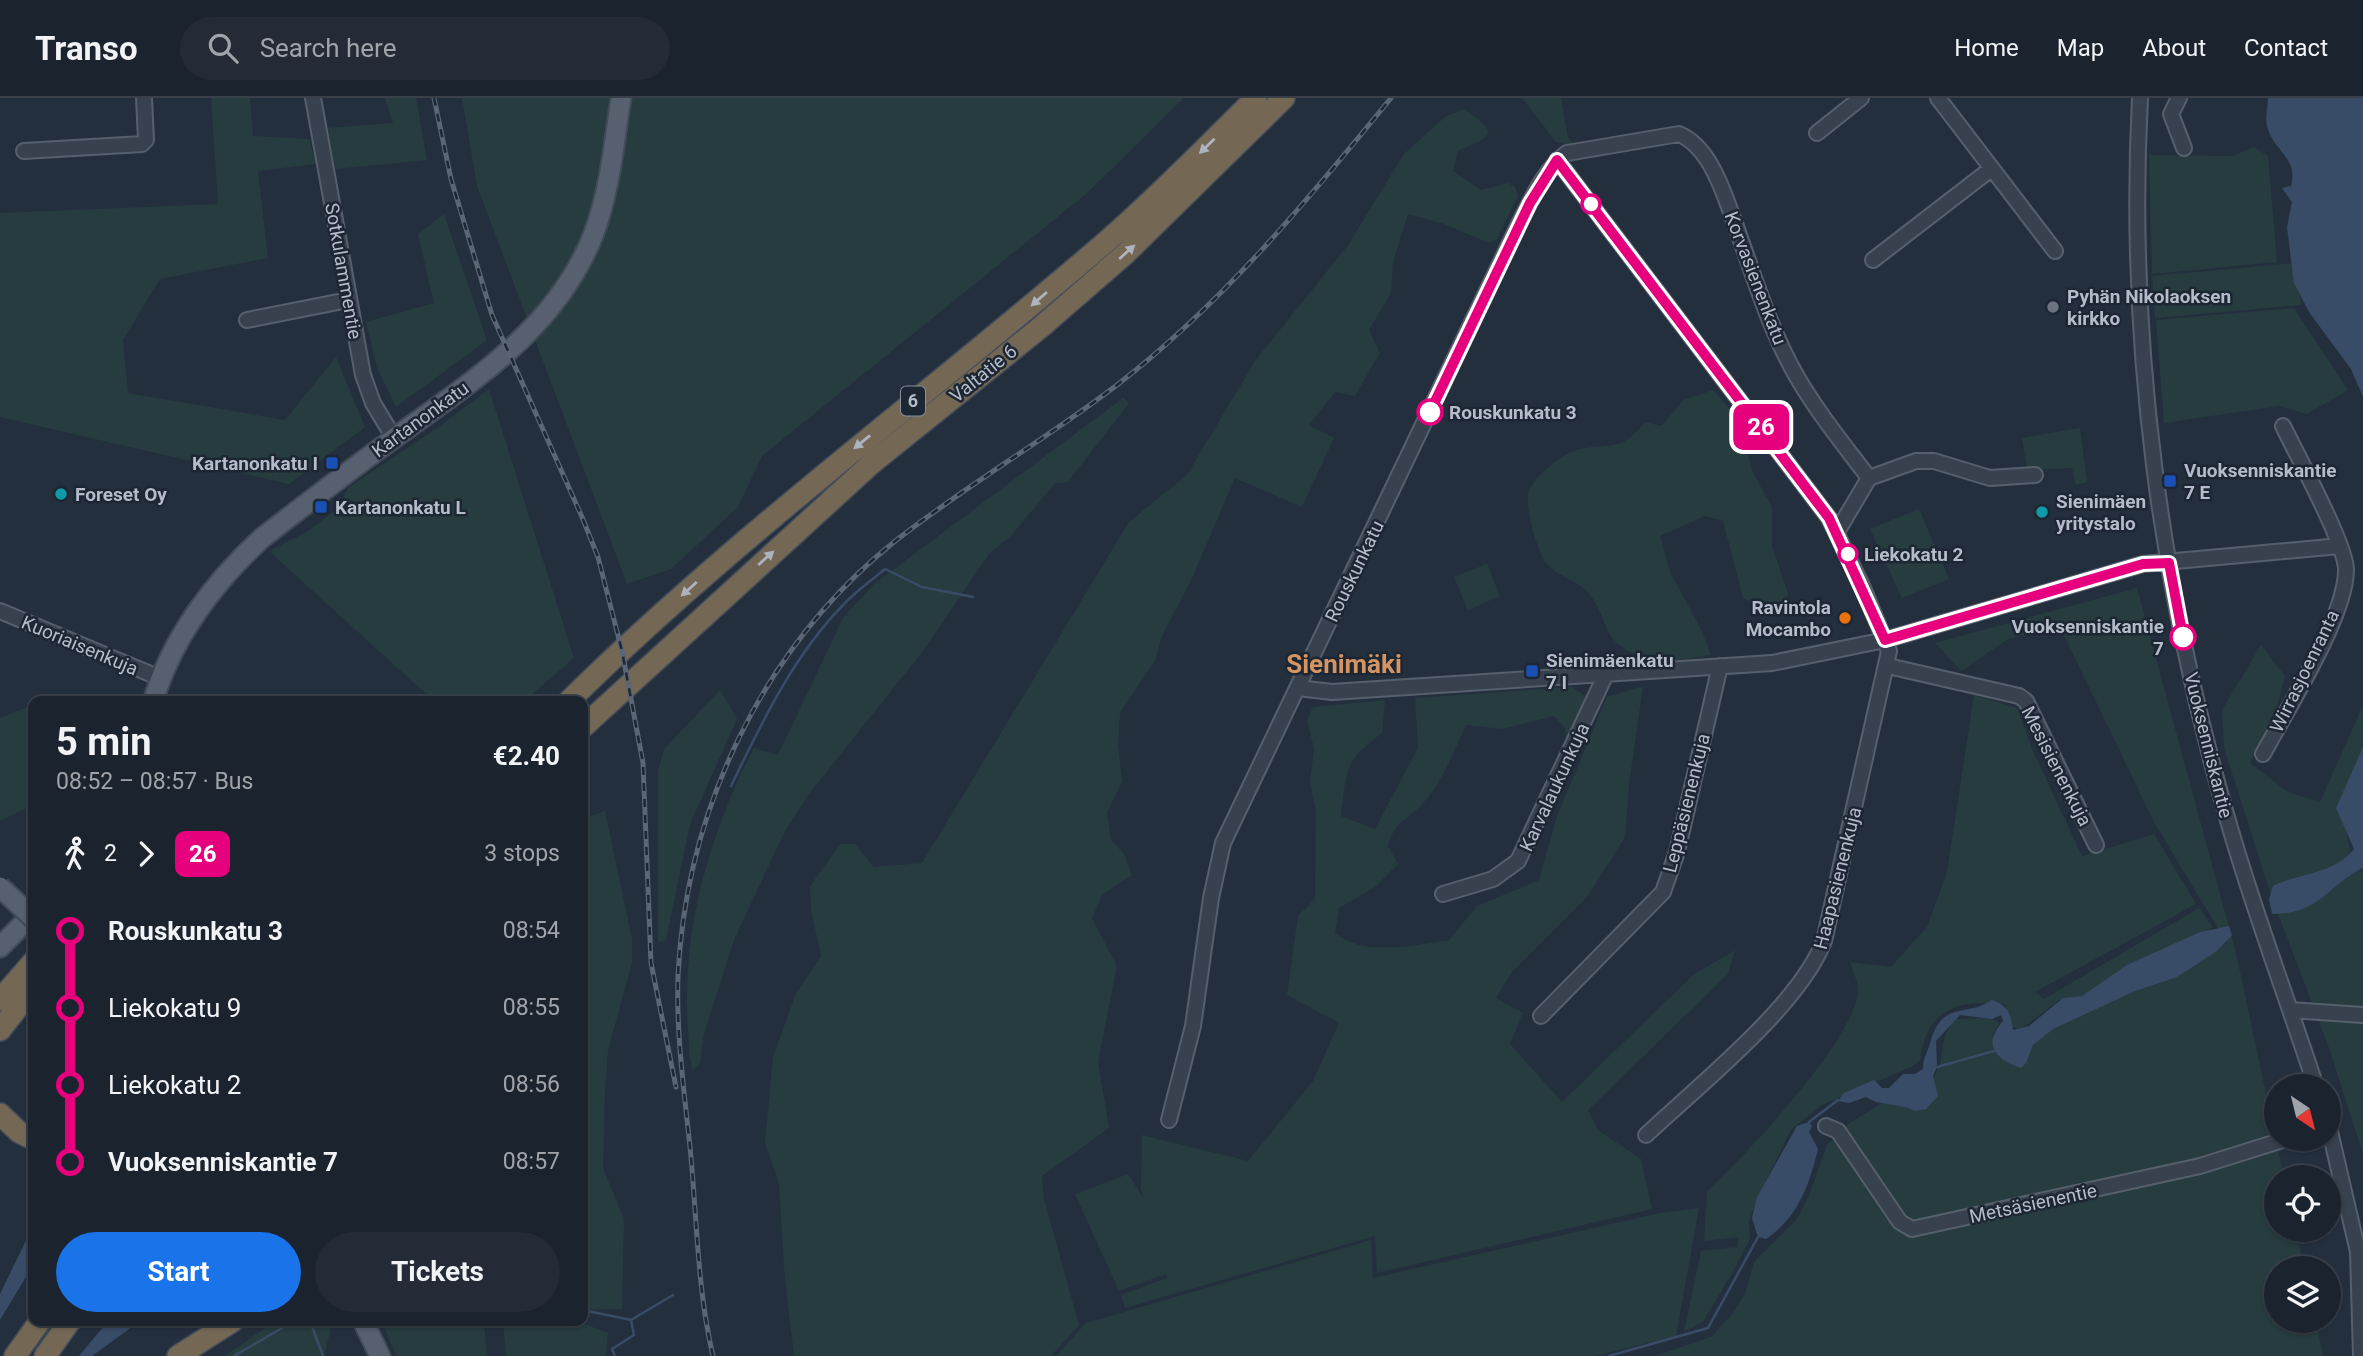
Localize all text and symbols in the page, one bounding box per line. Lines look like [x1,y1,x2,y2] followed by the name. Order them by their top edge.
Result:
[180,17,670,80] search box
[35,29,138,68] text: Transo
[204,29,242,67] icon: search
[260,33,396,63] text: Search here
[1954,34,2019,62] text: Home
[2057,34,2104,62] text: Map
[2142,34,2206,62] text: About
[2244,34,2328,62] text: Contact
[1199,137,1216,154] one-way arrow
[1581,194,1601,214] unlabelled marker
[320,201,367,341] street label: Sotkulammentie
[1720,208,1791,348] street label: Korvasienenkatu
[1118,245,1135,261] one-way arrow
[2067,285,2231,330] place label: Pyhän Nikolaoksen kirkko
[1031,291,1048,306] one-way arrow
[2045,299,2061,315] marker: Pyhän Nikolaoksen kirkko
[945,339,1021,407] street label: Valtatie 6
[367,377,473,462] street label: Kartanonkatu
[901,386,925,416] road number: 6
[1417,399,1443,425] marker: Rouskunkatu 3
[1449,401,1577,424] place label: Rouskunkatu 3
[1730,404,1792,450] line badge: 26
[1747,413,1775,441] text: 26
[854,434,872,449] one-way arrow
[192,452,318,475] place label: Kartanonkatu I
[324,455,340,471] marker: Kartanonkatu I
[2184,459,2336,504] place label: Vuoksenniskantie 7 E
[2162,473,2178,489] marker: Vuoksenniskantie 7 E
[75,483,167,506] place label: Foreset Oy
[53,486,69,502] marker: Foreset Oy
[2056,490,2146,535] place label: Sienimäen yritystalo
[335,496,466,519] place label: Kartanonkatu L
[313,499,329,515] marker: Kartanonkatu L
[2034,504,2050,520] marker: Sienimäen yritystalo
[1320,517,1389,626] street label: Rouskunkatu
[1864,543,1964,566] place label: Liekokatu 2
[1838,544,1858,564] marker: Liekokatu 2
[758,550,775,566] one-way arrow
[680,581,698,597] one-way arrow
[1746,596,1831,641] place label: Ravintola Mocambo
[2265,606,2344,736] street label: Wirrasjoenranta
[1837,610,1853,626] marker: Ravintola Mocambo
[18,611,142,680] street label: Kuoriaisenkuja
[2012,615,2164,660] place label: Vuoksenniskantie 7
[2170,624,2196,650] marker: Vuoksenniskantie 7
[1286,649,1402,679] district label: Sienimäki
[1546,649,1674,694] place label: Sienimäenkatu 7 I
[1524,663,1540,679] marker: Sienimäenkatu 7 I
[2179,670,2238,820] street label: Vuoksenniskantie
[2016,702,2097,830] street label: Mesisienenkuja
[1515,719,1594,855] street label: Karvalaukunkuja
[56,720,152,764] text: 5 min
[1658,731,1715,875] street label: Leppäsienenkuja
[493,741,560,771] text: €2.40
[56,768,253,795] text: 08:52 – 08:57 · Bus
[1809,805,1866,952] street label: Haapasienenkuja
[56,835,94,873] icon: walk
[127,835,165,873] icon: forward
[104,840,117,867] text: 2
[189,840,216,868] text: 26
[484,840,560,867] text: 3 stops
[108,916,283,946] text: Rouskunkatu 3
[503,917,560,944] text: 08:54
[108,993,241,1023] text: Liekokatu 9
[503,994,560,1021] text: 08:55
[108,1070,241,1100] text: Liekokatu 2
[503,1071,560,1098] text: 08:56
[2264,1074,2342,1152] north arrow
[2264,1074,2341,1333] map controls
[108,1147,338,1177] text: Vuoksenniskantie 7
[503,1148,560,1175] text: 08:57
[2264,1165,2341,1242] button: locate
[1967,1179,2099,1228] street label: Metsäsienentie
[56,1232,301,1312] button: Start
[315,1232,560,1312] button: Tickets
[2264,1256,2341,1333] button: layers

